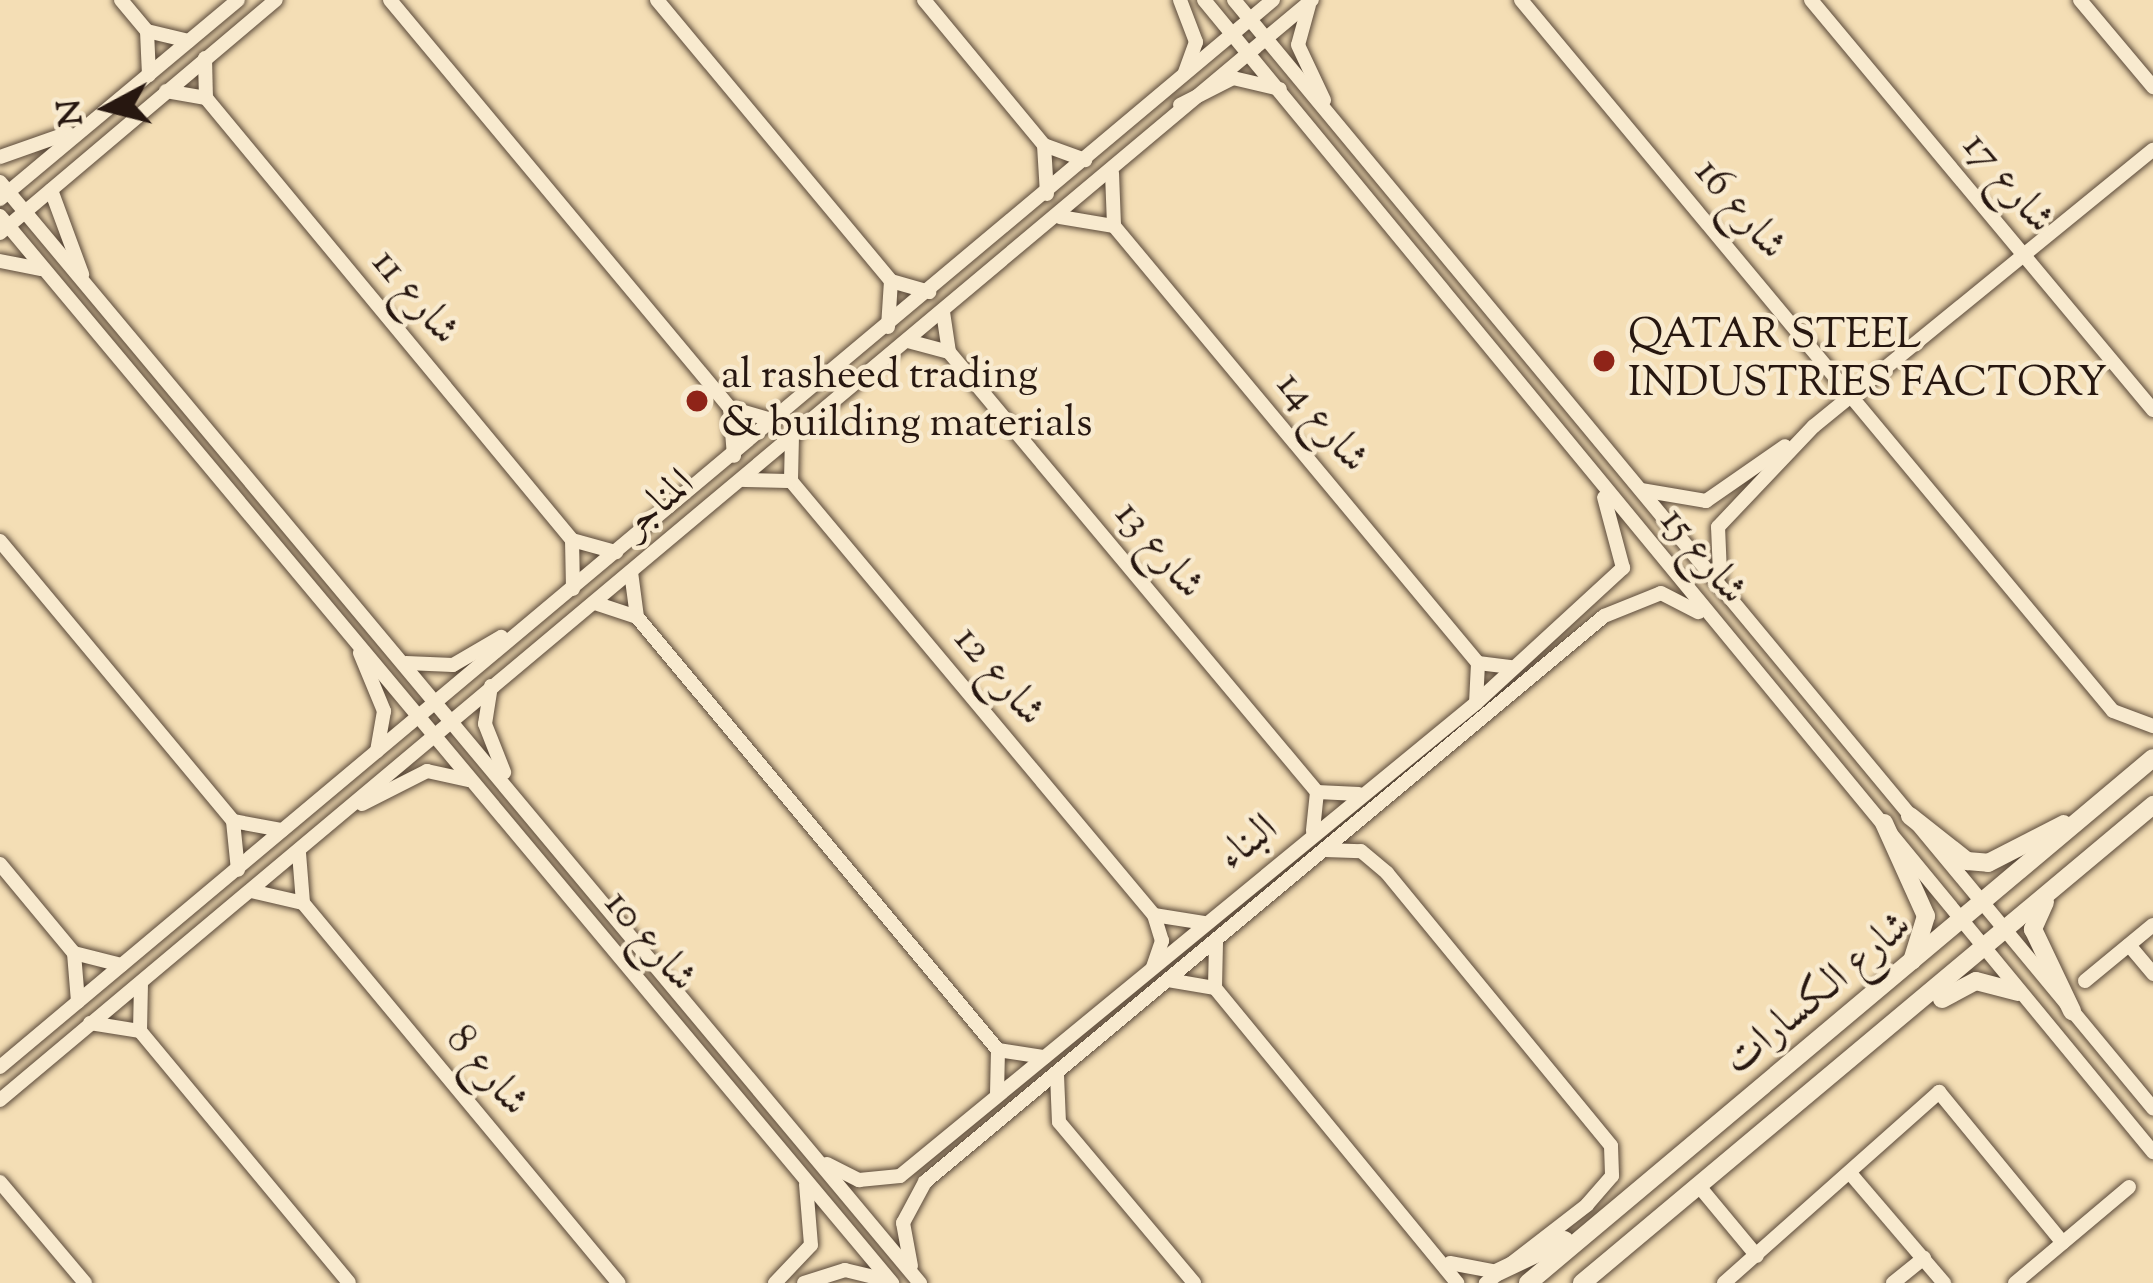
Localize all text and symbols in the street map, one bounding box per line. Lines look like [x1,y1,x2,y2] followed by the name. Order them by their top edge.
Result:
[48,48,168,168] north arrow
[47,96,98,128] text: N
[1950,123,2064,245] street label: شارع 17
[1682,149,1796,271] street label: شارع 16
[359,240,469,356] street label: شارع 11
[1628,312,2107,410] place label: QATAR STEEL INDUSTRIES FACTORY
[1591,348,1617,374] marker: QATAR STEEL INDUSTRIES FACTORY
[721,352,1092,451] place label: al rasheed trading & building materials
[1264,362,1378,484] street label: شارع 14
[684,388,710,414] marker: al rasheed trading & building materials
[612,459,706,551] street label: المناجر
[1102,491,1214,611] street label: شارع 13
[1648,498,1756,616] street label: شارع 15
[941,616,1055,738] street label: شارع 12
[1209,805,1289,883] street label: البناء
[592,881,706,1003] street label: شارع 10
[1715,902,1923,1088] street label: شارع الكسارات
[434,1016,538,1128] street label: شارع 8

